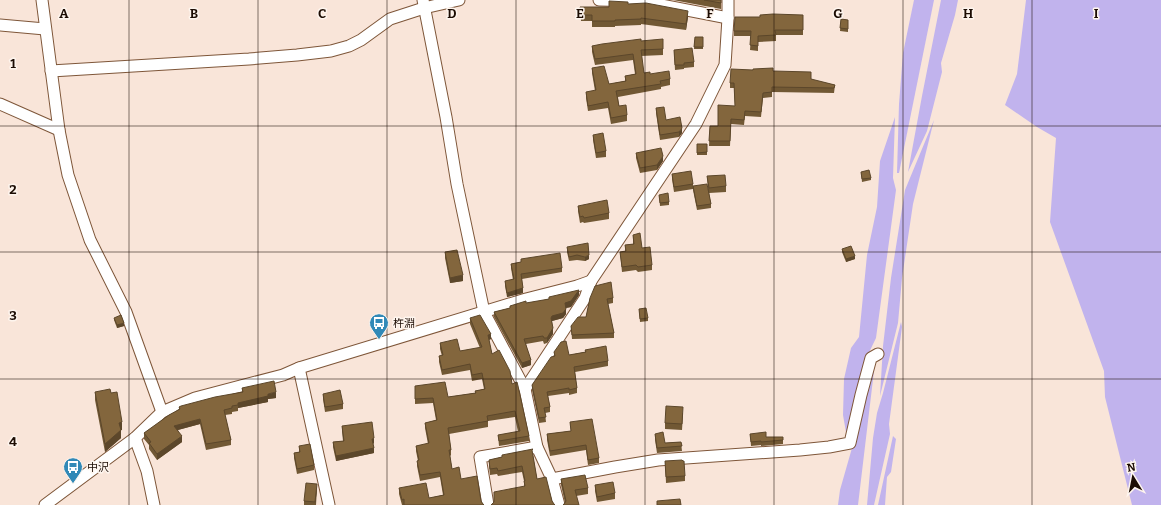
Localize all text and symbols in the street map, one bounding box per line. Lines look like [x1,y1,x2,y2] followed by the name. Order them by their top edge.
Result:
[59,6,69,21] text: A
[190,6,198,21] text: B
[318,6,326,21] text: C
[447,6,457,21] text: D
[576,6,584,21] text: E
[706,6,714,21] text: F
[833,6,843,21] text: G
[963,6,973,21] text: H
[1094,6,1099,21] text: I
[10,56,16,71] text: 1
[9,182,17,197] text: 2
[9,308,17,323] text: 3
[368,312,390,340] bus stop icon: 杵淵
[393,317,415,330] place label: 杵淵
[9,434,17,449] text: 4
[62,456,84,484] bus stop icon: 中沢
[1113,457,1153,497] north arrow
[1126,460,1137,475] text: N
[87,461,109,474] place label: 中沢

